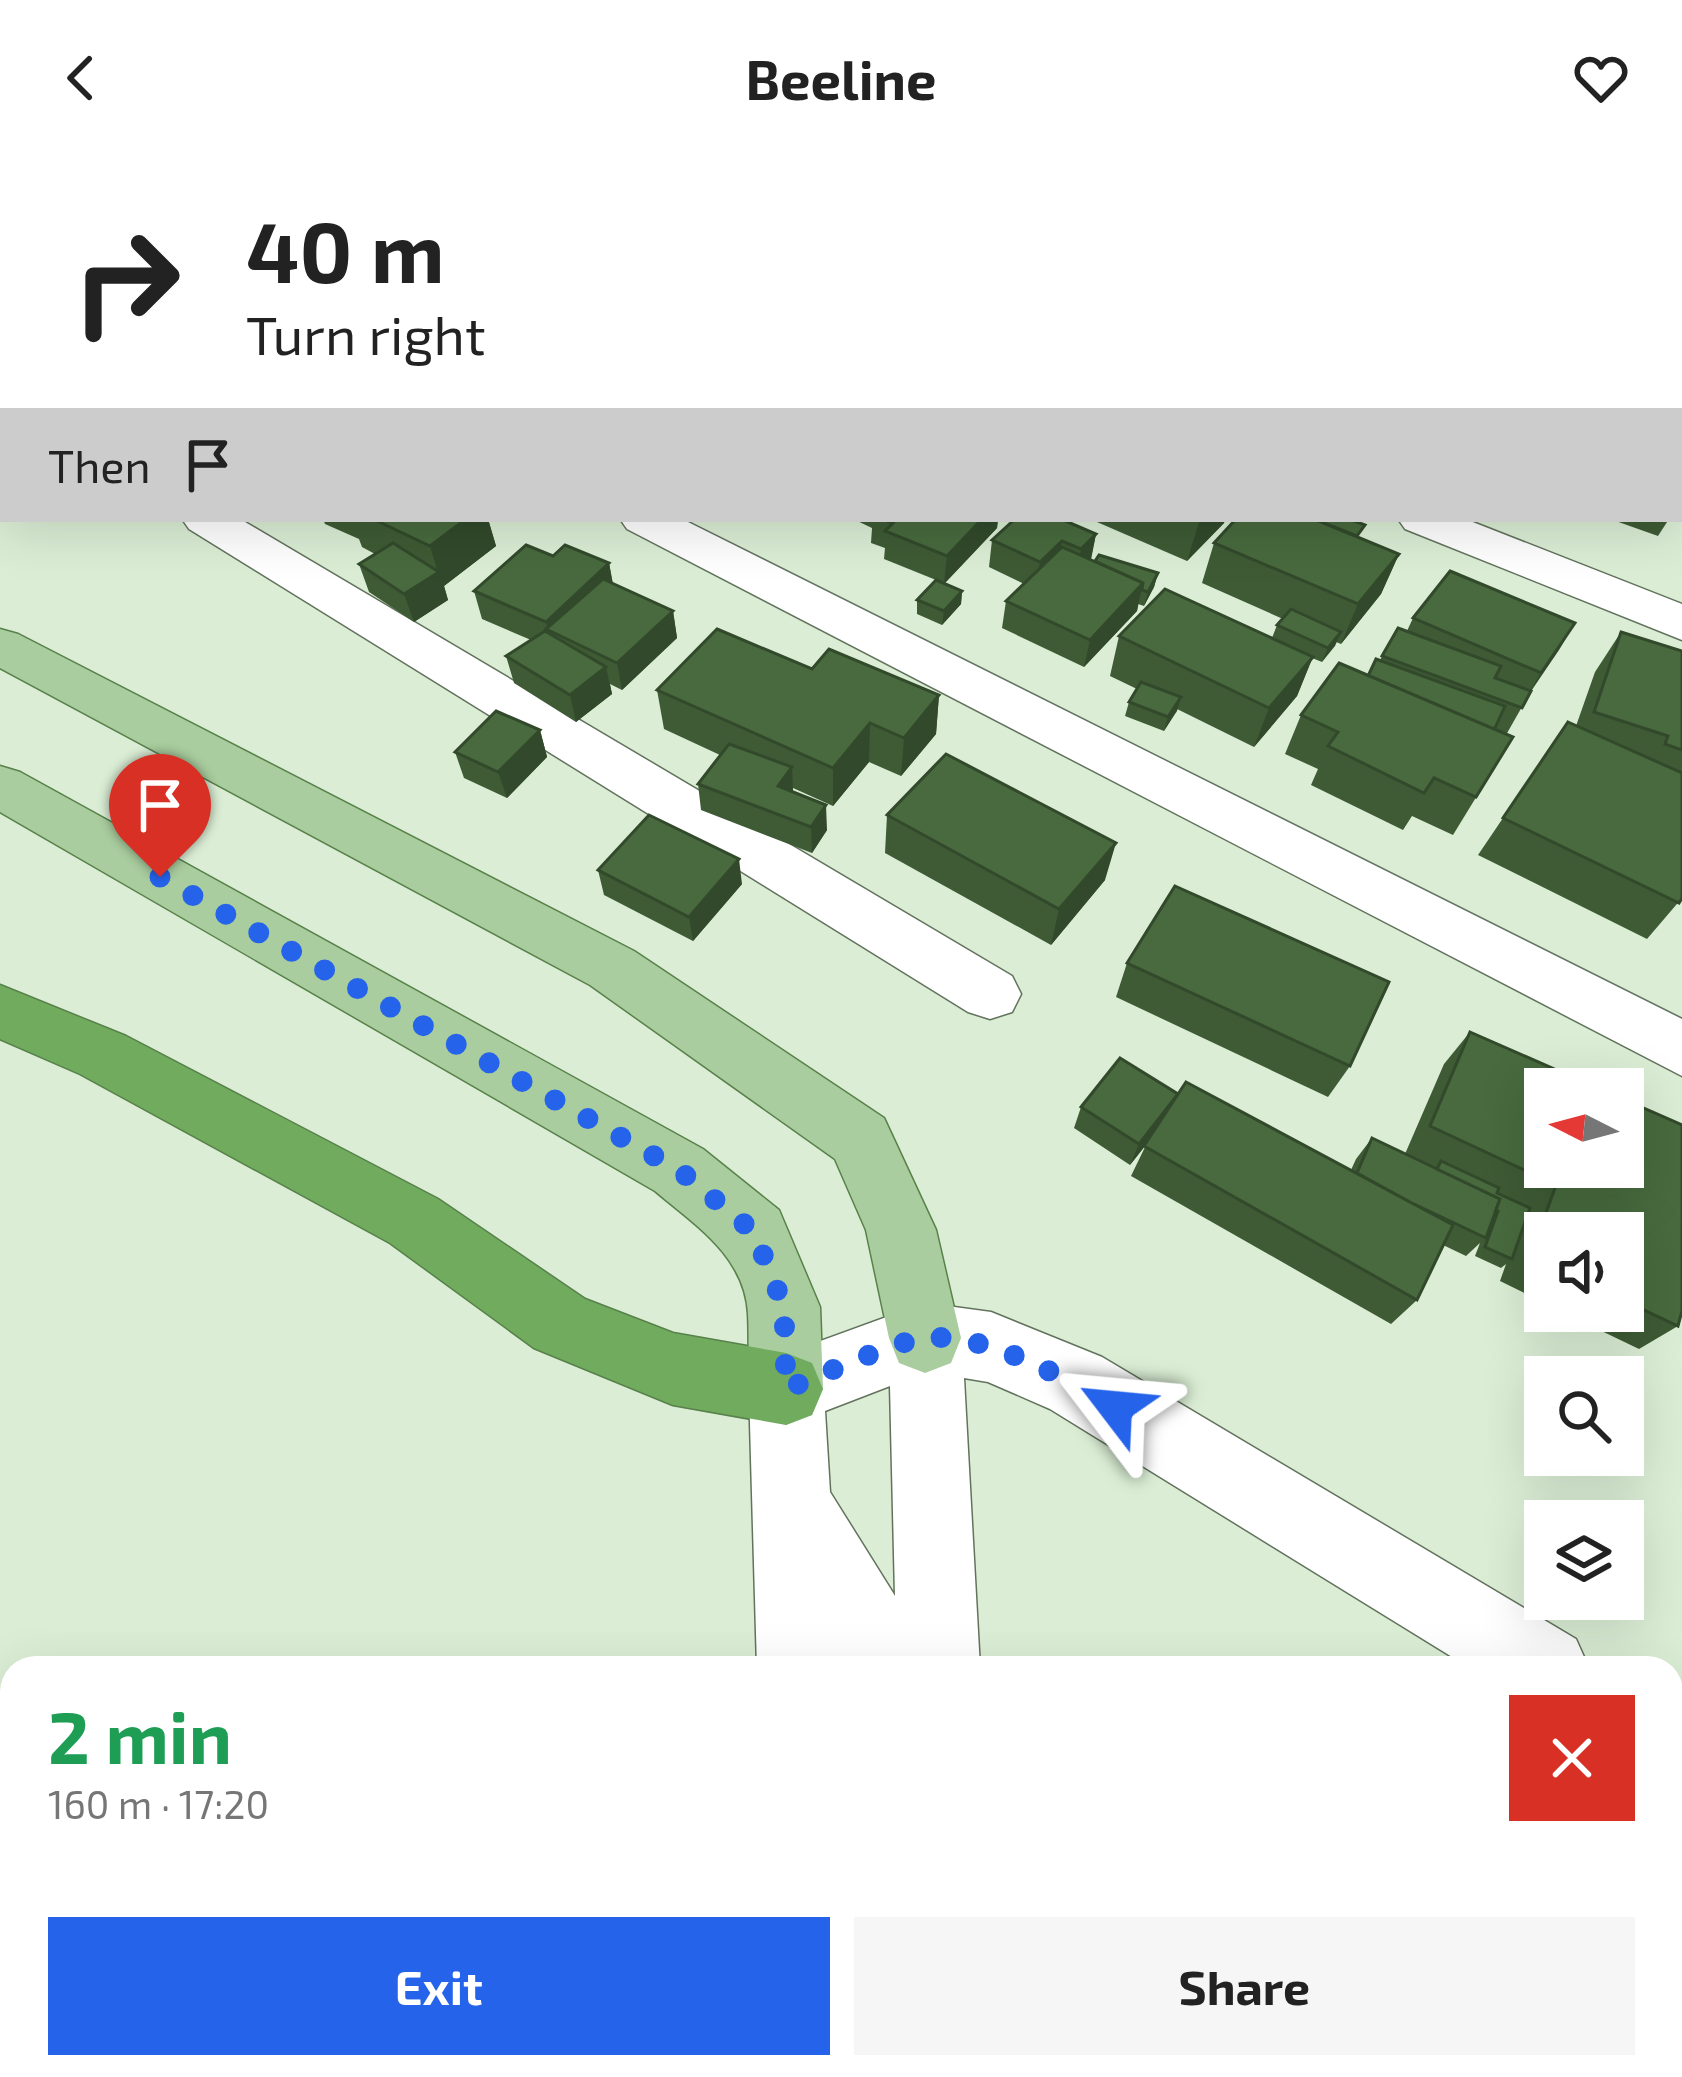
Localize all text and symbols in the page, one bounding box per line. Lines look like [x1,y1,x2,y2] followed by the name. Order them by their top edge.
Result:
[48,45,114,111] icon: back
[1568,45,1634,111] icon: heart
[746,46,937,111] text: Beeline
[246,199,445,300] text: 40 m
[48,204,204,360] icon: right
[246,301,486,366] text: Turn right
[175,432,241,498] icon: arrive
[48,438,151,492] text: Then
[109,754,211,877] pin
[127,772,193,838] icon: arrive
[1524,1068,1644,1188] north arrow
[1524,1068,1644,1620] map controls
[1524,1212,1644,1332] button: sound
[1052,1344,1178,1470] position arrow
[1524,1356,1644,1476] button: search
[1524,1500,1644,1620] button: layers
[48,1692,232,1778] text: 2 min
[1509,1695,1635,1821] button: close
[48,1780,269,1827] text: 160 m · 17:20
[48,1917,830,2055] button: Exit
[854,1917,1635,2055] button: Share

